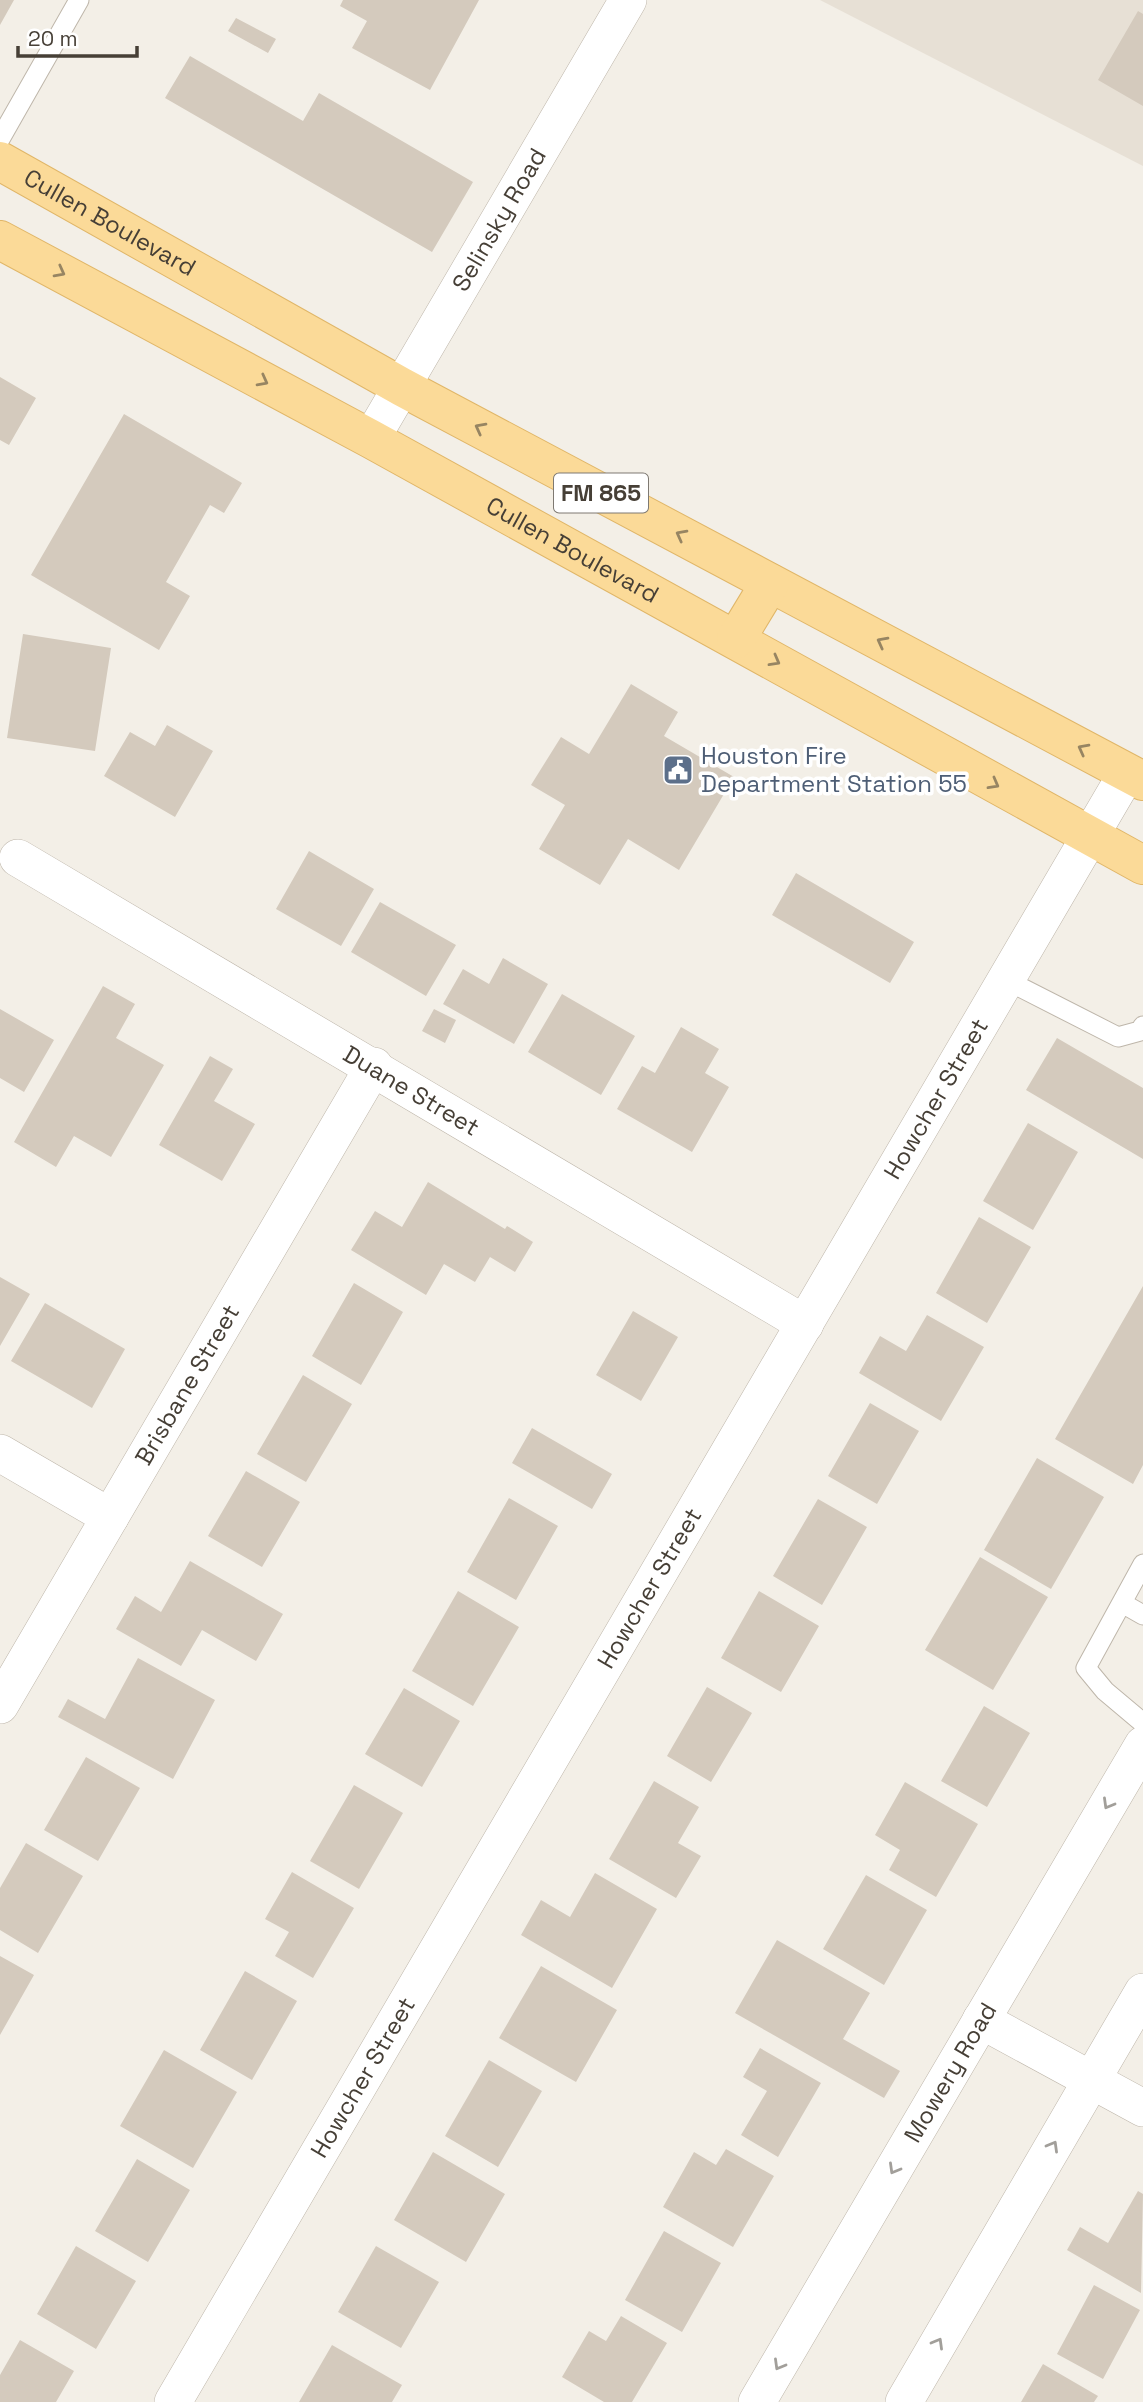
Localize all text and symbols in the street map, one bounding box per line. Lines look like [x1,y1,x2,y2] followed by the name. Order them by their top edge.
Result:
[18,14,136,58] scale bar
[28,25,78,52] text: 20 m
[445,142,553,297] street label: Selinsky Road
[19,162,202,283] street label: Cullen Boulevard
[53,264,65,277] one-way arrow
[256,373,268,386] one-way arrow
[475,423,488,436] one-way arrow
[554,474,648,512] road number: FM 865
[481,490,664,610] street label: Cullen Boulevard
[676,530,688,543] one-way arrow
[877,637,889,650] one-way arrow
[767,653,780,666] one-way arrow
[701,740,967,799] place label: Houston Fire Department Station 55
[1078,744,1090,757] one-way arrow
[661,753,695,787] public building icon: Houston Fire Department Station 55
[987,776,1000,789] one-way arrow
[876,1013,995,1185] street label: Howcher Street
[338,1038,485,1143] street label: Duane Street
[128,1299,246,1471] street label: Brisbane Street
[590,1502,708,1674] street label: Howcher Street
[1104,1796,1117,1809] one-way arrow
[303,1991,422,2163] street label: Howcher Street
[897,1997,1003,2148] street label: Mowery Road
[1045,2141,1058,2154] one-way arrow
[889,2161,902,2174] one-way arrow
[930,2338,943,2350] one-way arrow
[774,2357,787,2370] one-way arrow

